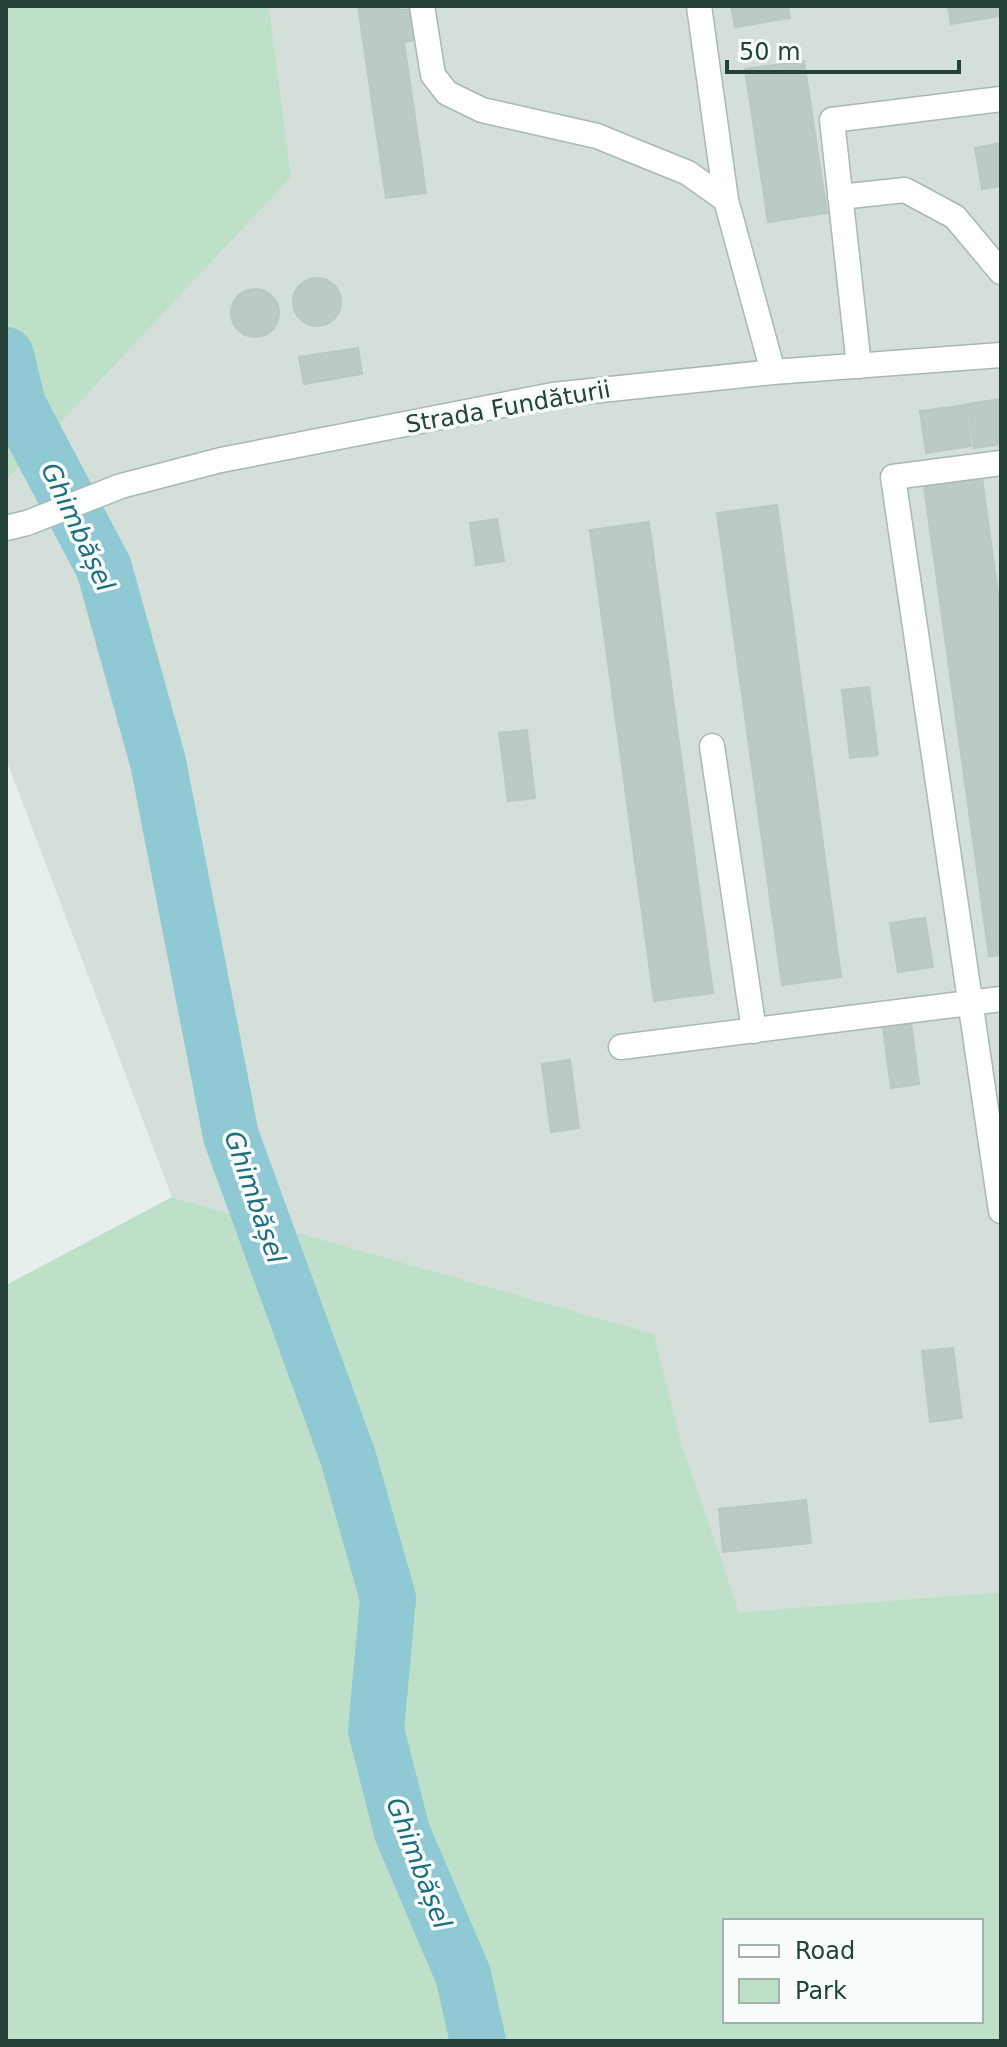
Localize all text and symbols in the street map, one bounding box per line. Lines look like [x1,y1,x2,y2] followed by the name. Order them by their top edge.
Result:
[727,24,959,74] scale bar
[739,38,801,66] text: 50 m
[403,375,613,439] street label: Strada Fundăturii
[35,458,121,597] water label: Ghimbășel
[218,1127,292,1268] water label: Ghimbășel
[380,1793,458,1934] water label: Ghimbășel
[723,1919,983,2023] legend
[795,1937,855,1965] text: Road
[795,1977,847,2005] text: Park

